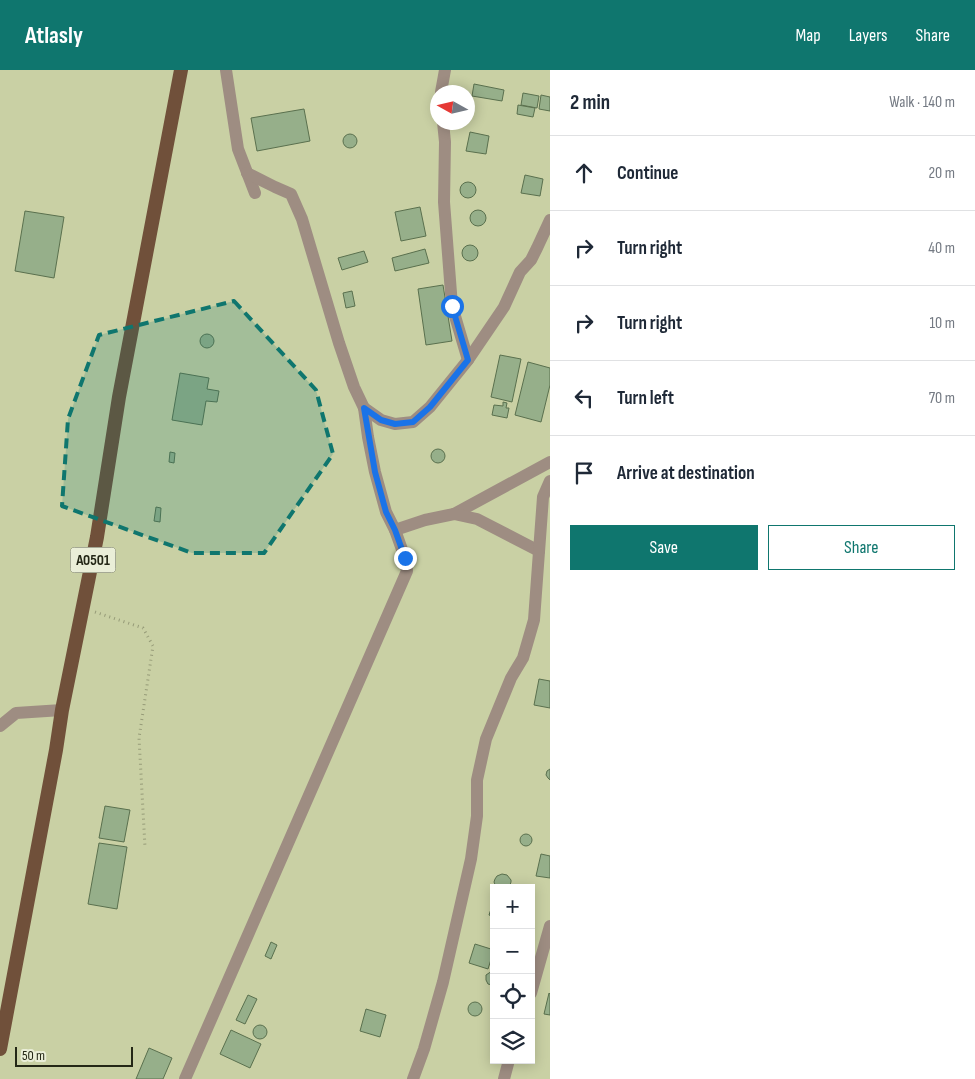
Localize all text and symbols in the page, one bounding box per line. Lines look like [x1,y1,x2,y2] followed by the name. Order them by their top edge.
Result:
[25,21,83,50] text: Atlasly
[796,25,821,46] text: Map
[849,25,888,46] text: Layers
[916,25,950,46] text: Share
[430,85,475,130] north arrow
[570,90,610,115] text: 2 min
[889,93,955,112] text: Walk · 140 m
[570,159,598,187] icon: ahead
[617,162,678,185] text: Continue
[928,164,955,183] text: 20 m
[570,234,598,262] icon: right
[617,237,682,260] text: Turn right
[928,239,955,258] text: 40 m
[441,295,464,318] route start
[570,309,598,337] icon: right
[617,312,682,335] text: Turn right
[929,314,955,333] text: 10 m
[570,384,598,412] icon: left
[617,387,674,410] text: Turn left
[929,389,955,408] text: 70 m
[570,459,598,487] icon: arrive
[617,462,755,485] text: Arrive at destination
[570,525,758,570] button: Save
[768,525,955,570] button: Share
[394,547,417,570] route end
[70,548,116,572] road number: A0501
[490,884,535,1064] map controls
[490,884,535,929] button: +
[490,929,535,974] button: −
[490,974,535,1019] button: locate
[490,1019,535,1064] button: layers
[15,1044,132,1067] scale bar
[22,1047,45,1064] text: 50 m

